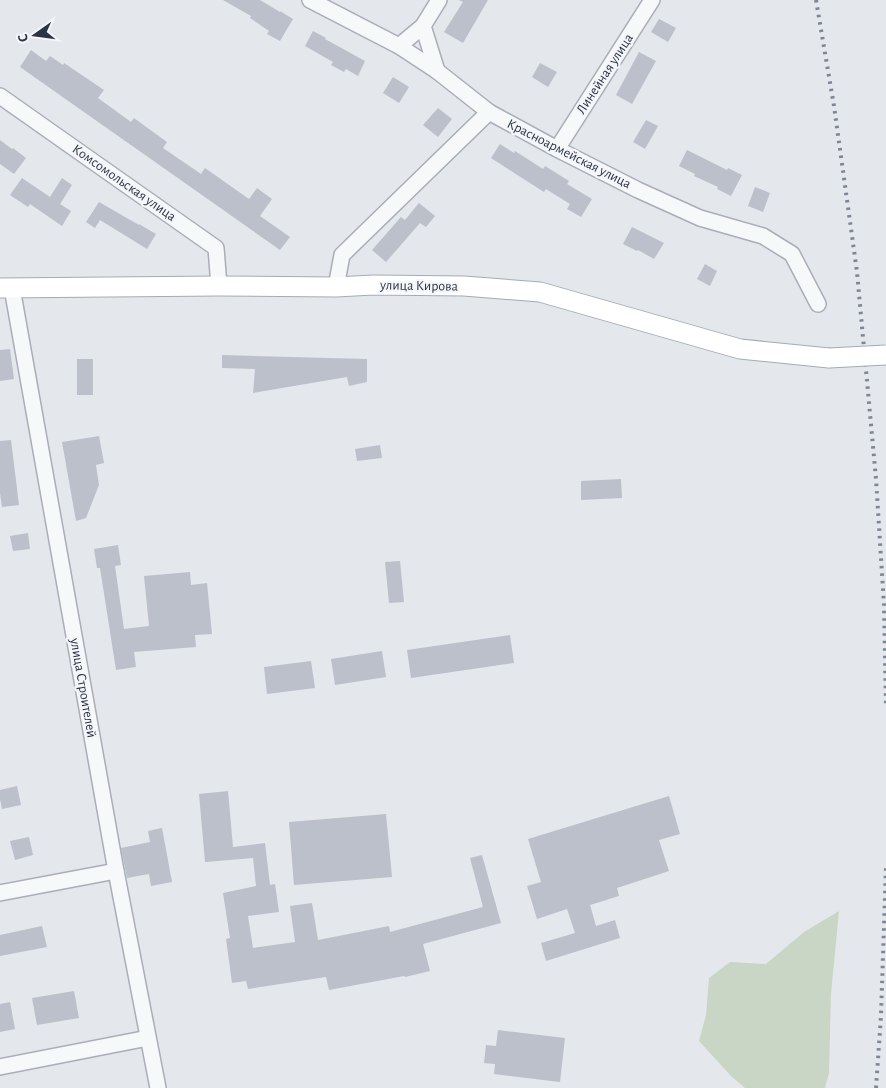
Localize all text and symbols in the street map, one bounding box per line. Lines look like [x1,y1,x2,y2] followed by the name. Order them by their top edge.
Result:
[10,10,60,60] north arrow
[574,31,636,117] street label: Линейная улица
[16,32,31,43] text: С
[505,117,634,192] street label: Красноармейская улица
[70,142,179,224] street label: Комсомольская улица
[379,278,459,294] street label: улица Кирова
[67,636,99,739] street label: улица Строителей

